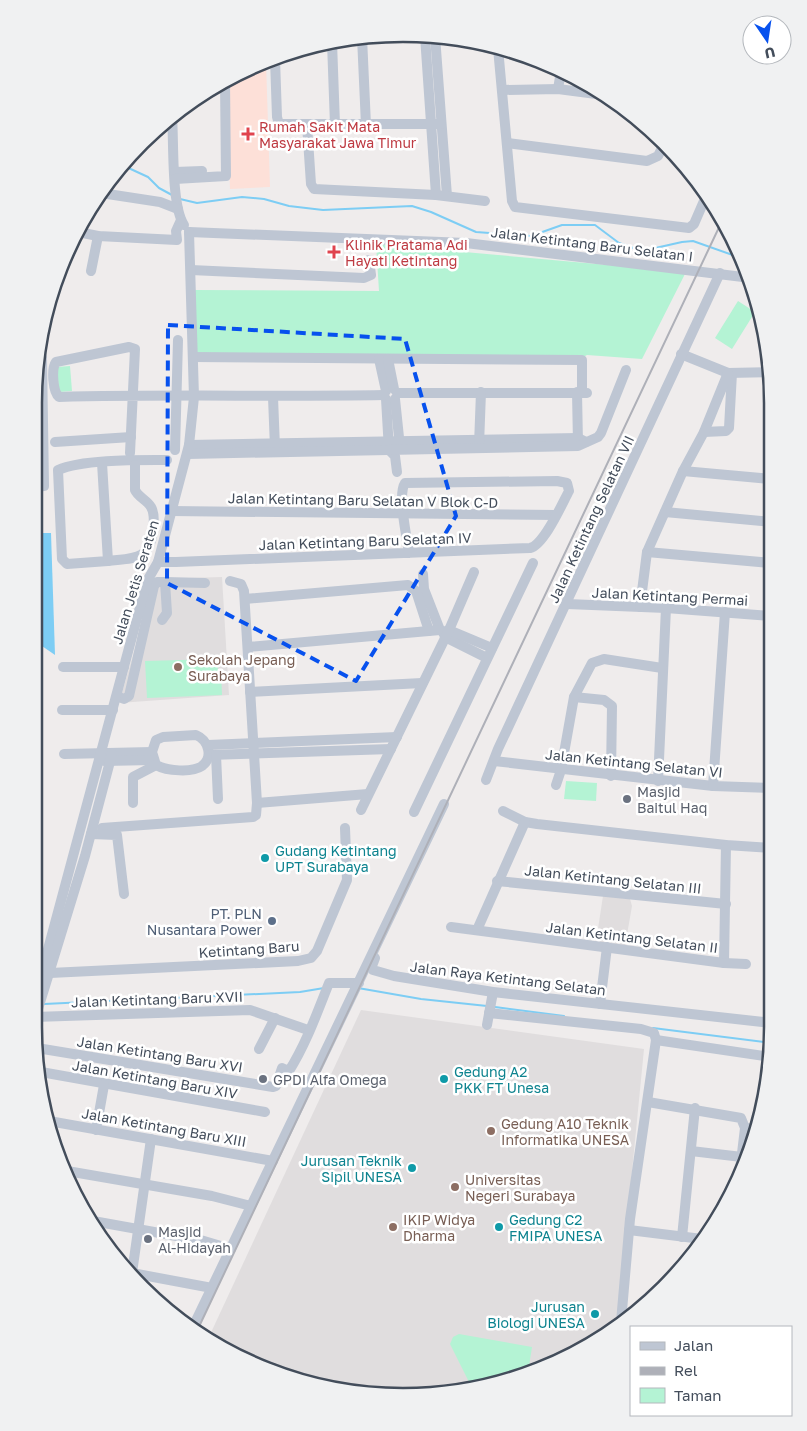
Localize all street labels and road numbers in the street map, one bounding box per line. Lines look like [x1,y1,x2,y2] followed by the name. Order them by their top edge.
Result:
[490,223,694,265] street label: Jalan Ketintang Baru Selatan I
[545,433,637,605] street label: Jalan Ketintang Selatan VII
[228,489,498,511] street label: Jalan Ketintang Baru Selatan V Blok C-D
[108,518,162,646] street label: Jalan Jetis Seraten
[258,529,472,553] street label: Jalan Ketintang Baru Selatan IV
[591,583,749,609] street label: Jalan Ketintang Permai
[544,745,724,781] street label: Jalan Ketintang Selatan VI
[524,861,702,897] street label: Jalan Ketintang Selatan III
[545,918,719,956] street label: Jalan Ketintang Selatan II
[198,937,300,961] street label: Ketintang Baru
[409,958,607,998] street label: Jalan Raya Ketintang Selatan
[71,988,243,1010] street label: Jalan Ketintang Baru XVII
[76,1032,244,1076] street label: Jalan Ketintang Baru XVI
[71,1056,240,1102] street label: Jalan Ketintang Baru XIV
[80,1104,248,1150] street label: Jalan Ketintang Baru XIII

